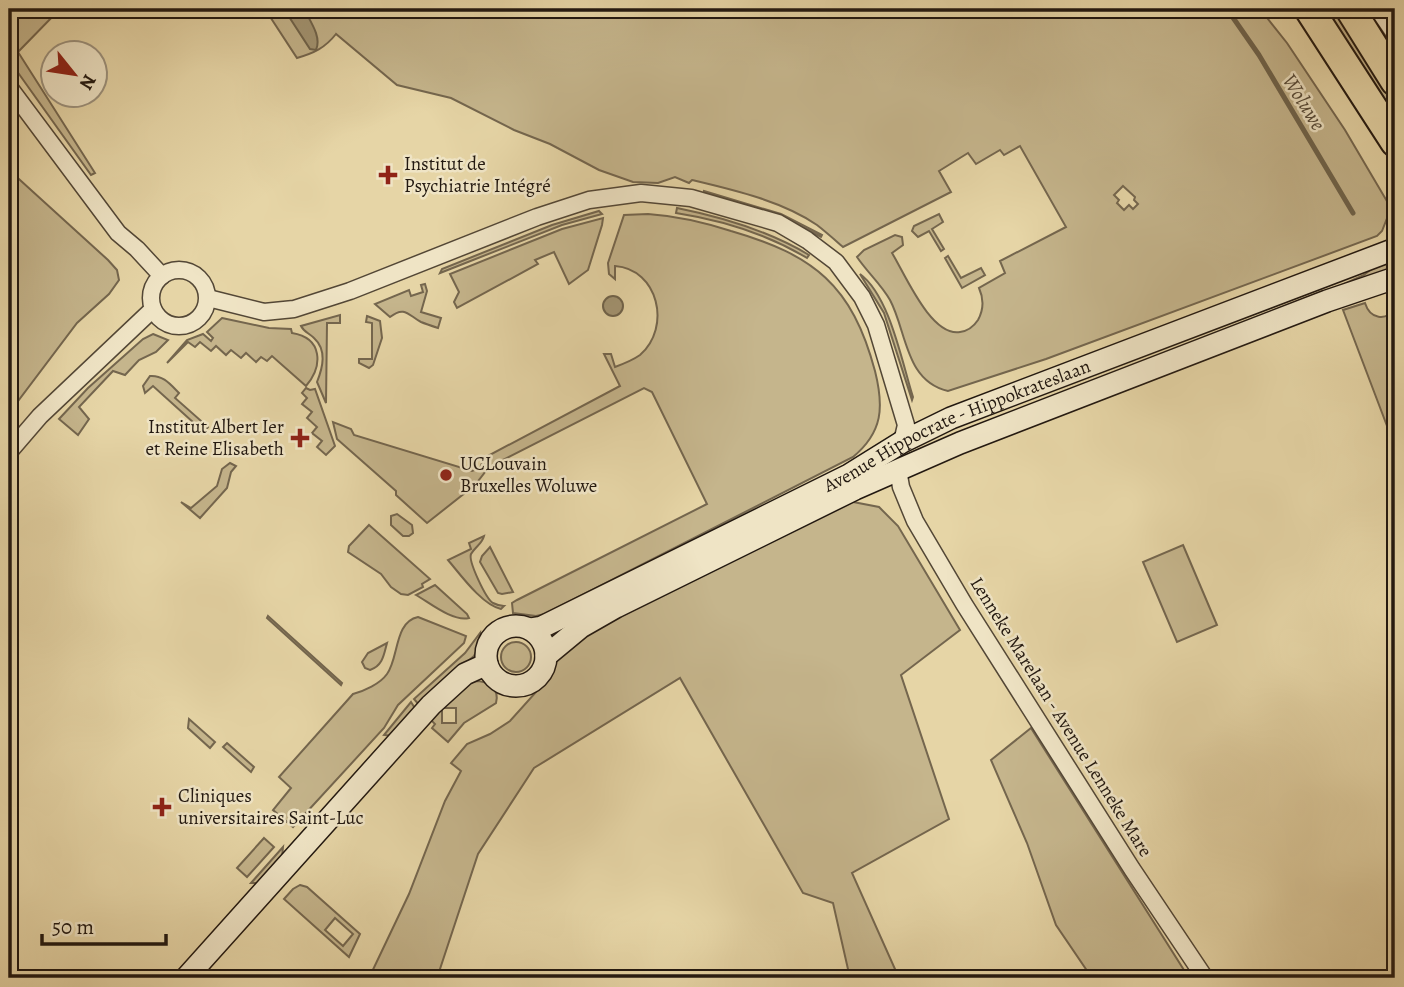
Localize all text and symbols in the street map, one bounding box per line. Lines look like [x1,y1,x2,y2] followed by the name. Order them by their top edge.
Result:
[38,38,108,108] north arrow
[1276,68,1332,136] water label: Woluwe
[73,70,103,95] text: N
[404,151,551,199] place label: Institut de Psychiatrie Intégré
[378,165,398,185] marker: Institut de Psychiatrie Intégré
[818,353,1094,499] street label: Avenue Hippocrate - Hippokrateslaan
[146,414,284,462] place label: Institut Albert Ier et Reine Elisabeth
[290,428,310,448] marker: Institut Albert Ier et Reine Elisabeth
[460,451,597,499] place label: UCLouvain Bruxelles Woluwe
[438,467,454,483] marker: UCLouvain Bruxelles Woluwe
[964,572,1158,862] street label: Lenneke Marelaan - Avenue Lenneke Mare
[178,783,364,831] place label: Cliniques universitaires Saint-Luc
[152,797,172,817] marker: Cliniques universitaires Saint-Luc
[42,903,166,947] scale bar
[52,913,94,941] text: 50 m

